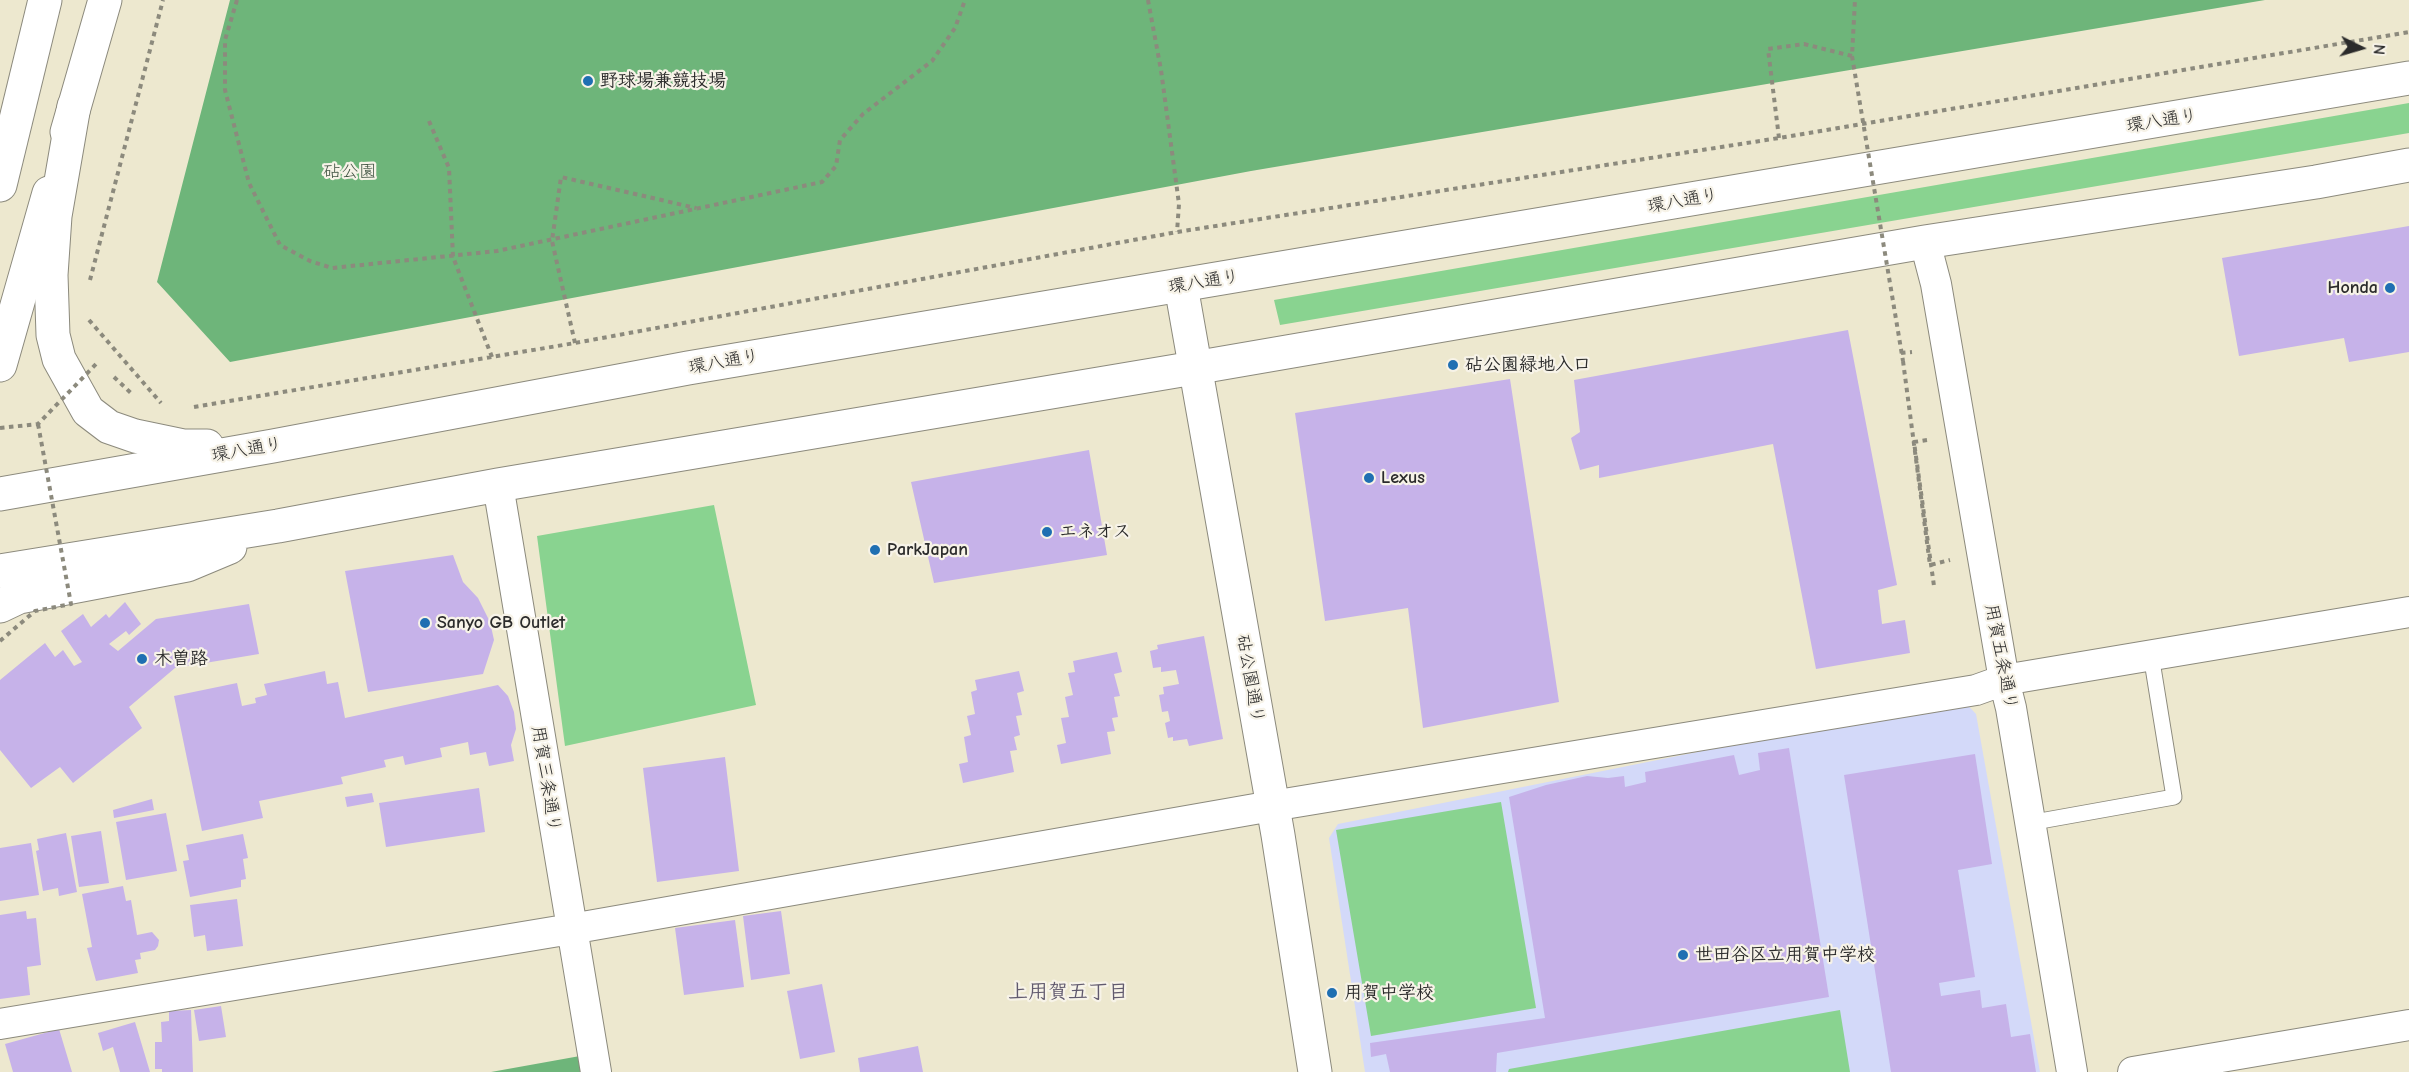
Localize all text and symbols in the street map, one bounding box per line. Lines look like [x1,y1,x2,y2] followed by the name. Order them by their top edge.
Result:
[2331,18,2391,78] north arrow
[2370,44,2388,56] text: N
[600,70,726,92] place label: 野球場兼競技場
[581,74,595,88] marker: 野球場兼競技場
[2125,105,2199,137] street label: 環八通り
[323,161,377,183] park label: 砧公園
[1646,184,1720,218] street label: 環八通り
[1167,266,1241,298] street label: 環八通り
[2328,277,2378,299] place label: Honda
[2383,281,2397,295] marker: Honda
[687,345,761,379] street label: 環八通り
[1465,354,1591,376] place label: 砧公園緑地入口
[1446,358,1460,372] marker: 砧公園緑地入口
[210,433,284,467] street label: 環八通り
[1381,467,1425,489] place label: Lexus
[1362,471,1376,485] marker: Lexus
[1059,521,1131,543] place label: エネオス
[1040,525,1054,539] marker: エネオス
[887,539,968,561] place label: ParkJapan
[868,543,882,557] marker: ParkJapan
[1980,602,2022,712] street label: 用賀五条通り
[437,612,565,634] place label: Sanyo GB Outlet
[418,616,432,630] marker: Sanyo GB Outlet
[1232,633,1268,725] street label: 砧公園通り
[154,648,208,670] place label: 木曽路
[135,652,149,666] marker: 木曽路
[527,724,565,834] street label: 用賀三条通り
[1695,944,1875,966] place label: 世田谷区立用賀中学校
[1676,948,1690,962] marker: 世田谷区立用賀中学校
[1008,980,1128,1004] district label: 上用賀五丁目
[1344,982,1434,1004] place label: 用賀中学校
[1325,986,1339,1000] marker: 用賀中学校

